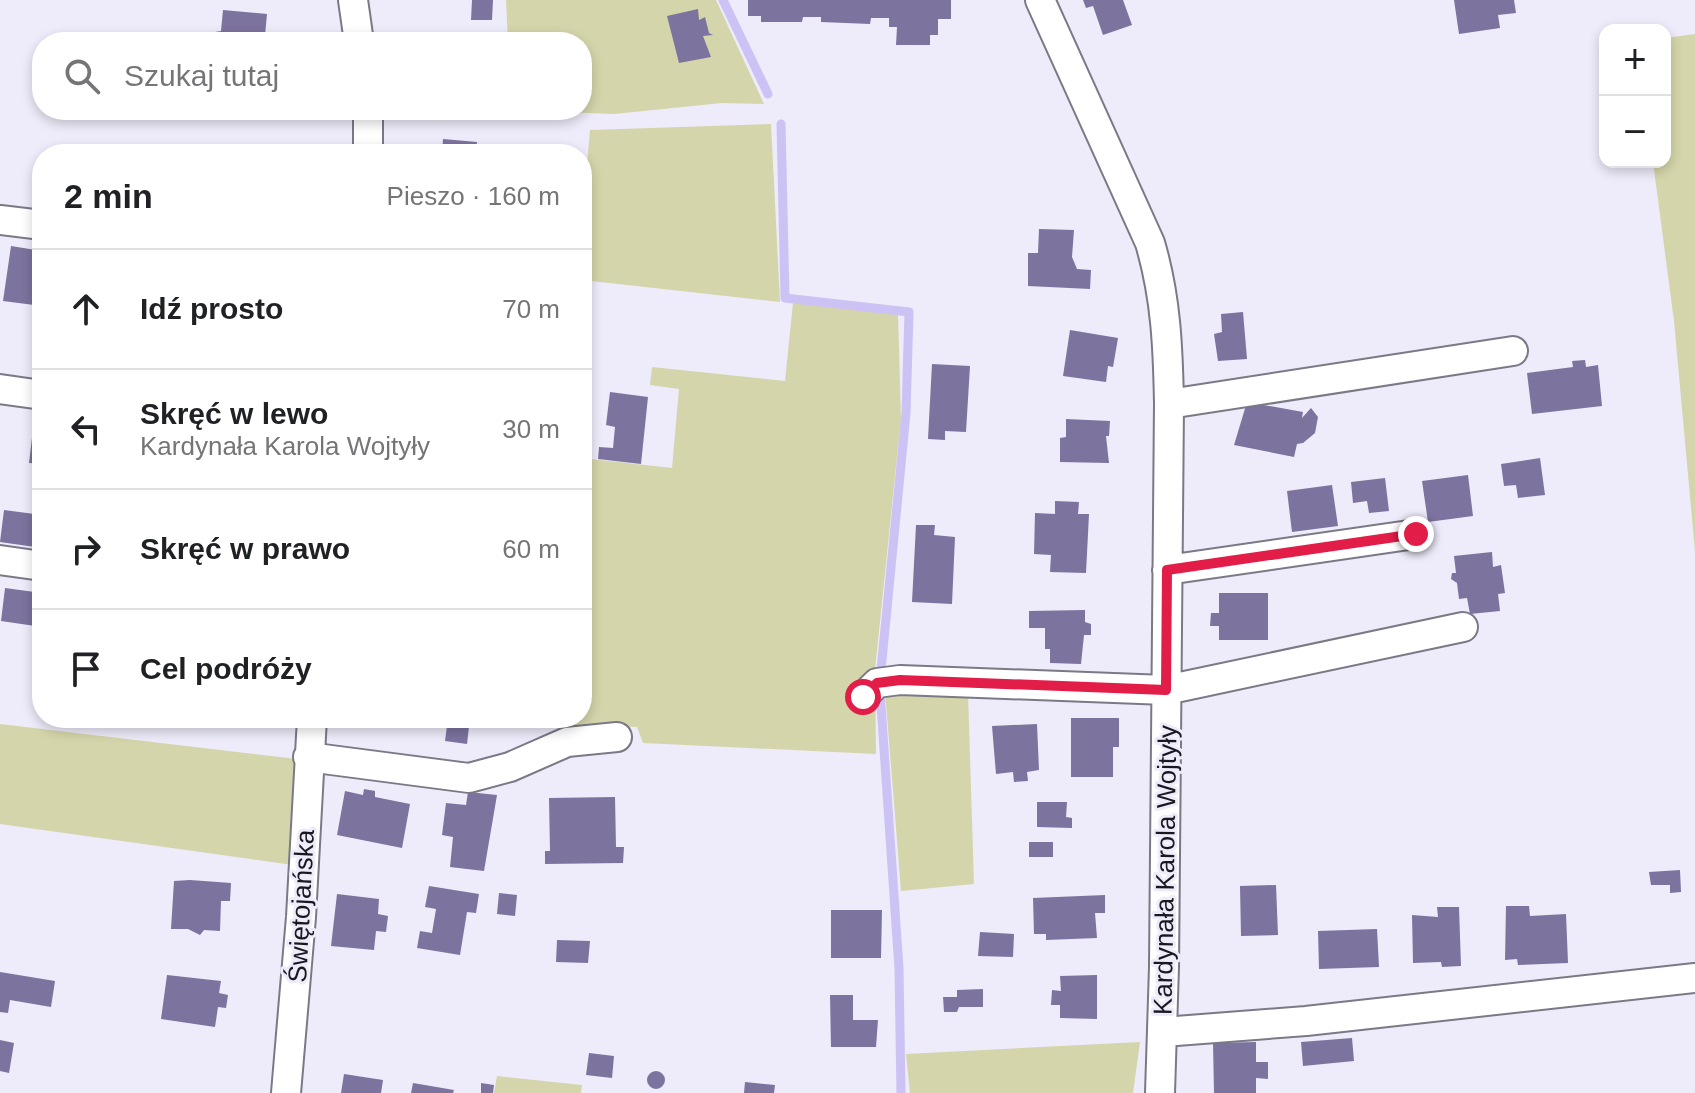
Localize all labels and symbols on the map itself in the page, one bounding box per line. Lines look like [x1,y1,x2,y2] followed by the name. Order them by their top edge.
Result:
[1398,516,1434,552] route end
[845,679,881,715] route start
[1147,725,1183,1015] street label: Kardynała Karola Wojtyły
[282,828,320,983] street label: Świętojańska

